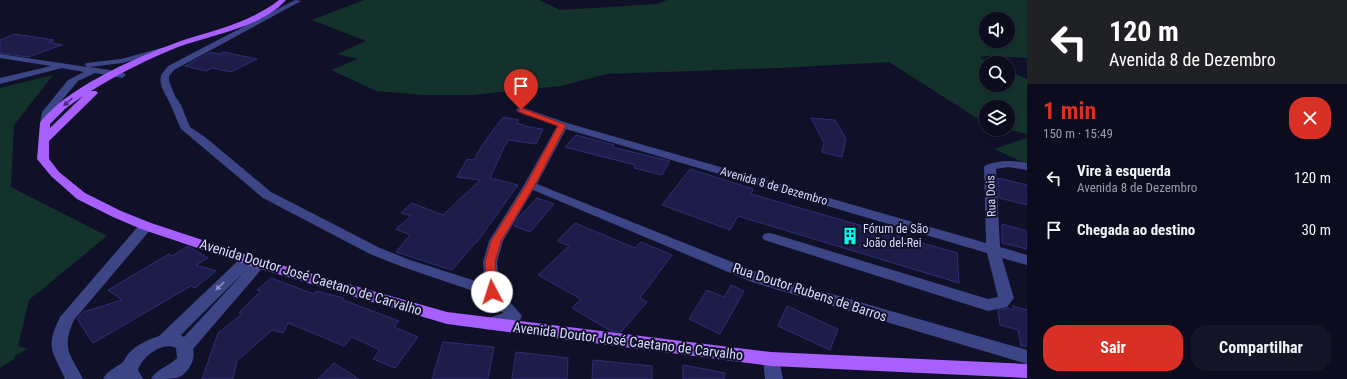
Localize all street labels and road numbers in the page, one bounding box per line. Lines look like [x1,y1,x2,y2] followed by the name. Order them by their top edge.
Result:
[719,164,829,208] street label: Avenida 8 de Dezembro
[983,175,999,217] street label: Rua Dois
[198,235,424,319] street label: Avenida Doutor José Caetano de Carvalho
[731,259,889,325] street label: Rua Doutor Rubens de Barros
[512,319,744,363] street label: Avenida Doutor José Caetano de Carvalho

